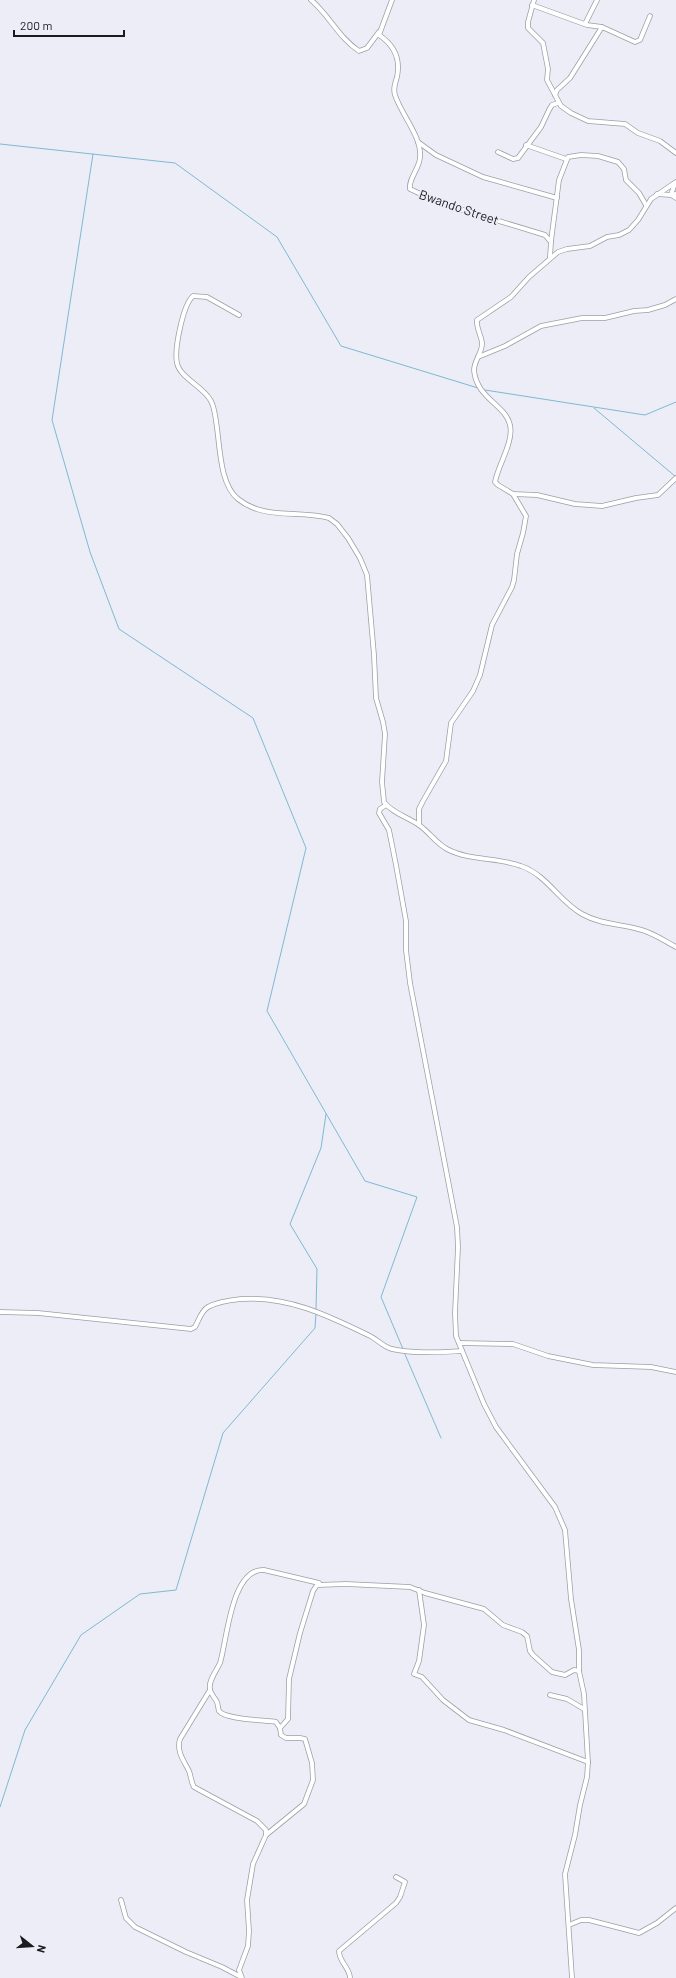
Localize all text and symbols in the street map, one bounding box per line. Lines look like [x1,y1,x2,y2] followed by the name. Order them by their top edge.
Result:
[14,12,124,38] scale bar
[20,18,52,32] text: 200 m
[417,186,501,228] street label: Bwando Street
[12,1926,52,1966] north arrow
[35,1944,49,1954] text: N

